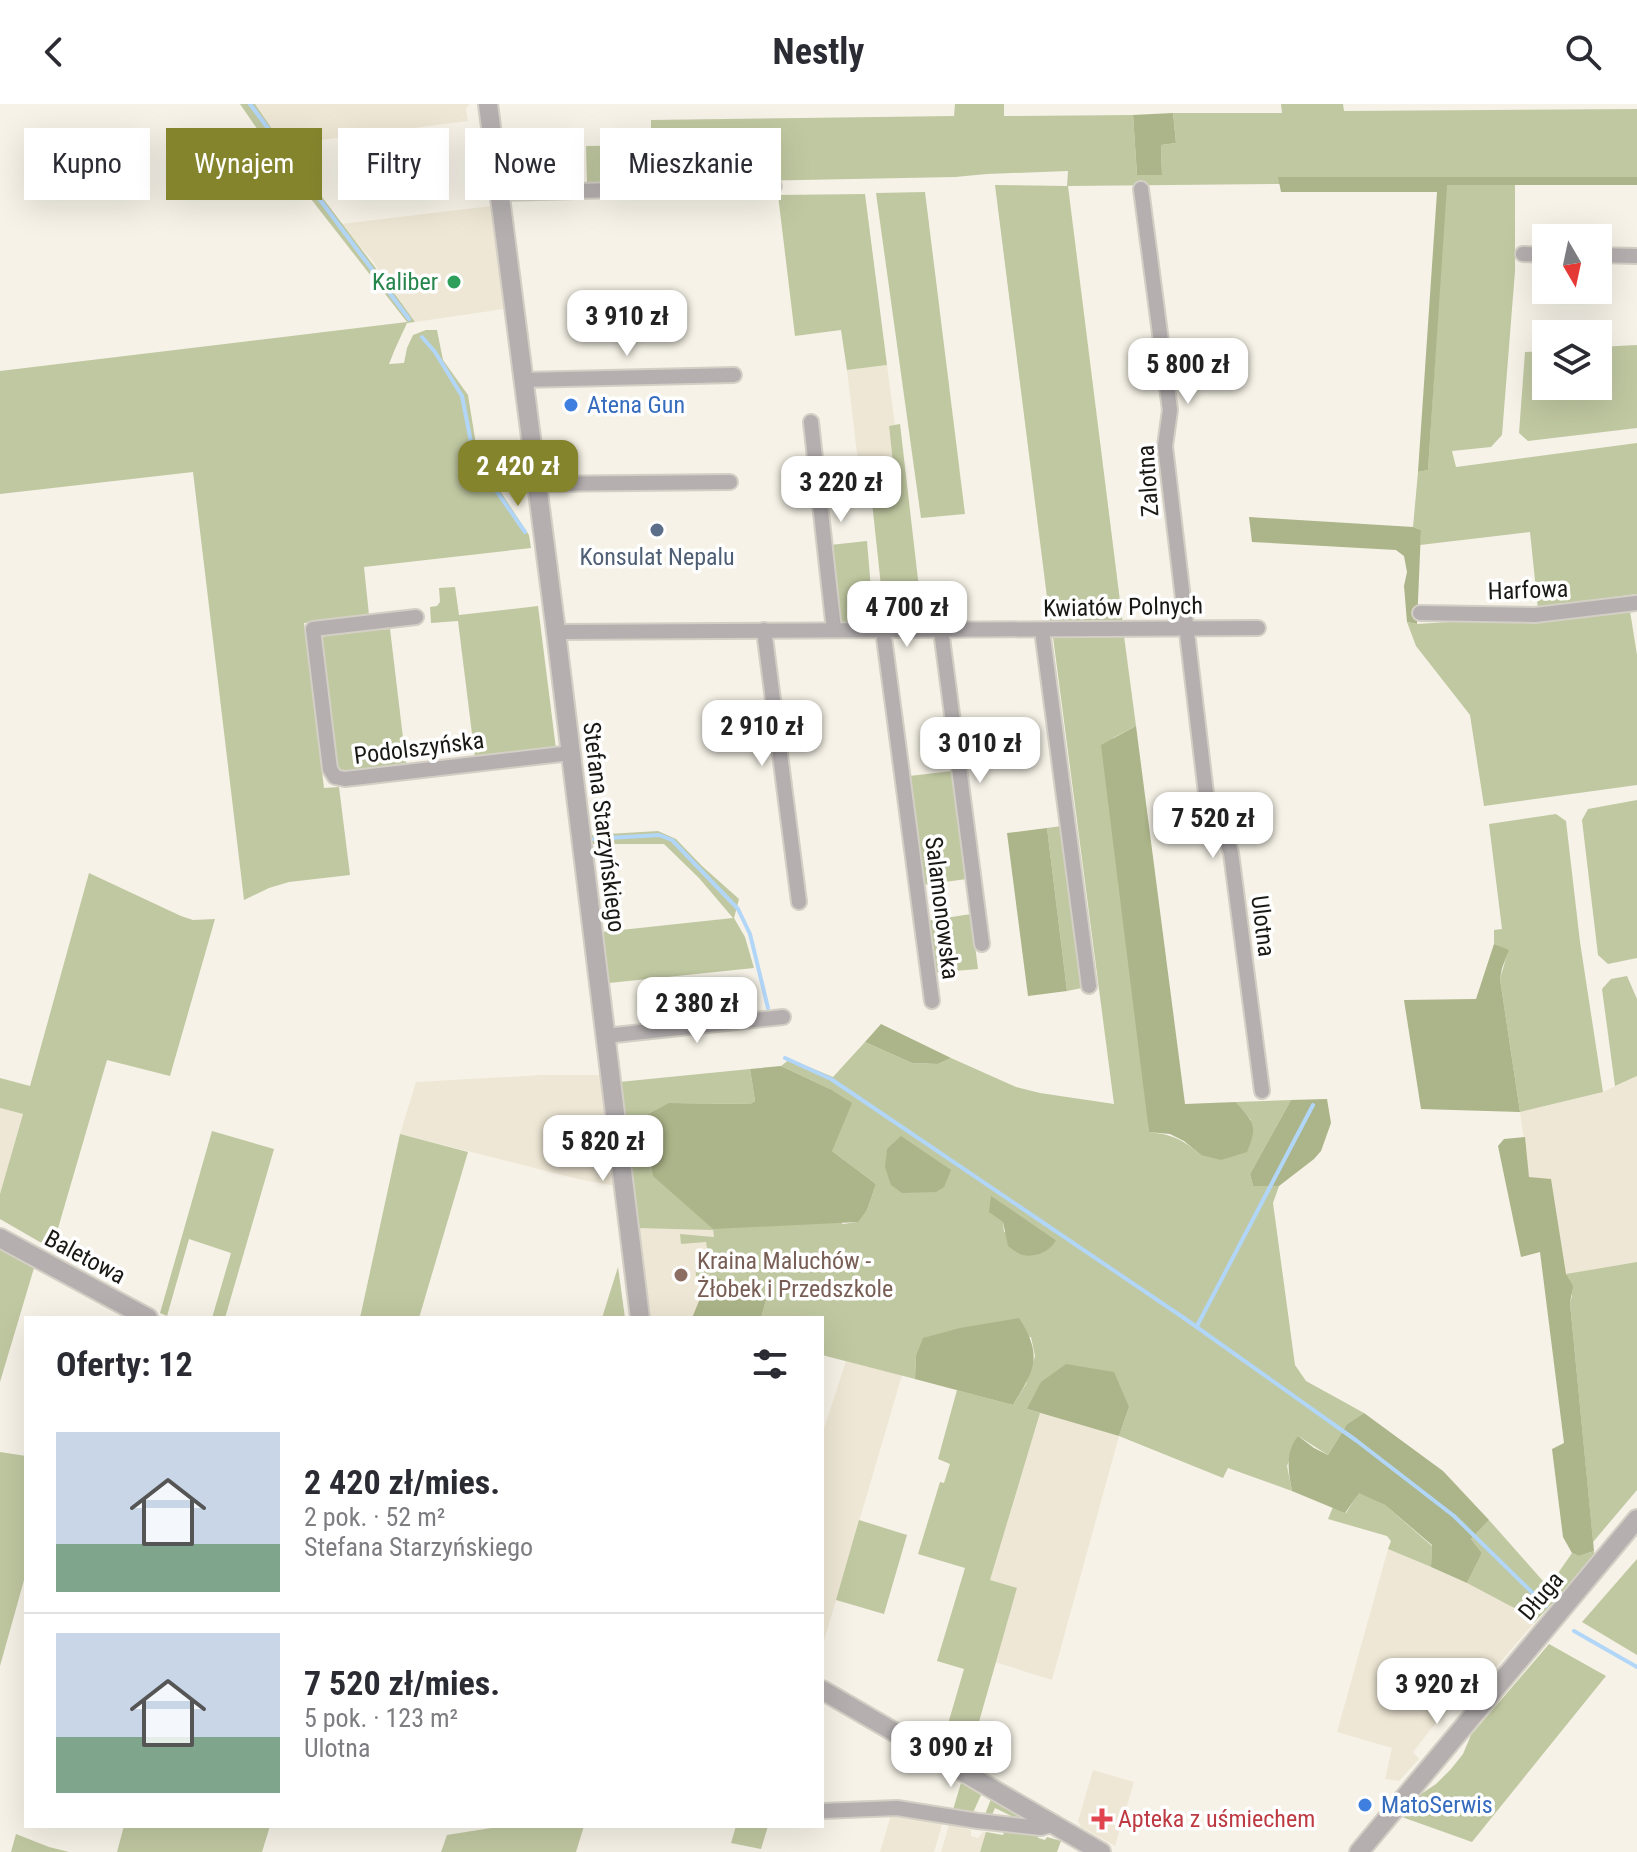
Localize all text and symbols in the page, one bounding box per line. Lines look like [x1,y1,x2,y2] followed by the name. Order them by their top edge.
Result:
[32,30,76,74] icon: back
[1561,30,1605,74] icon: search
[773,31,864,73] text: Nestly
[24,128,150,200] chip: Kupno
[166,128,322,200] chip: Wynajem
[338,128,449,200] chip: Filtry
[465,128,584,200] chip: Nowe
[600,128,781,200] chip: Mieszkanie
[1532,224,1612,304] north arrow
[1532,224,1612,400] map controls
[372,268,438,296] place label: Kaliber
[445,273,463,291] marker: Kaliber
[544,290,710,358] pin: 3 910 zł
[585,301,669,331] text: 3 910 zł
[1532,320,1612,400] button: layers
[1105,338,1271,406] pin: 5 800 zł
[1146,349,1230,379] text: 5 800 zł
[587,391,685,419] place label: Atena Gun
[562,396,580,414] marker: Atena Gun
[435,440,601,508] pin: 2 420 zł
[1132,444,1164,518] street label: Zalotna
[476,451,560,481] text: 2 420 zł
[758,456,924,524] pin: 3 220 zł
[799,467,883,497] text: 3 220 zł
[648,521,666,539] marker: Konsulat Nepalu
[579,543,735,571] place label: Konsulat Nepalu
[1487,575,1569,605] street label: Harfowa
[824,581,990,649] pin: 4 700 zł
[865,592,949,622] text: 4 700 zł
[1043,592,1203,622] street label: Kwiatów Polnych
[679,700,845,768] pin: 2 910 zł
[720,711,804,741] text: 2 910 zł
[897,717,1063,785] pin: 3 010 zł
[577,720,631,934] street label: Stefana Starzyńskiego
[352,726,486,770] street label: Podolszyńska
[938,728,1022,758] text: 3 010 zł
[1130,792,1296,860] pin: 7 520 zł
[1171,803,1255,833] text: 7 520 zł
[919,835,965,981] street label: Salamonowska
[1245,894,1281,958] street label: Ulotna
[614,977,780,1045] pin: 2 380 zł
[655,988,739,1018] text: 2 380 zł
[520,1115,686,1183] pin: 5 820 zł
[561,1126,645,1156] text: 5 820 zł
[40,1224,130,1290] street label: Baletowa
[697,1247,893,1303] place label: Kraina Maluchów - Żłobek i Przedszkole
[672,1266,690,1284] marker: Kraina Maluchów - Żłobek i Przedszkole
[748,1342,792,1386] icon: filters
[56,1344,193,1384] text: Oferty: 12
[304,1462,500,1502] text: 2 420 zł/mies.
[120,1464,216,1560] icon: home
[304,1502,445,1532] text: 2 pok. · 52 m²
[304,1532,533,1562] text: Stefana Starzyńskiego
[1513,1566,1569,1626] street label: Długa
[1354,1658,1520,1726] pin: 3 920 zł
[304,1663,500,1703] text: 7 520 zł/mies.
[120,1665,216,1761] icon: home
[1395,1669,1479,1699] text: 3 920 zł
[304,1703,458,1733] text: 5 pok. · 123 m²
[868,1721,1034,1789] pin: 3 090 zł
[909,1732,993,1762] text: 3 090 zł
[304,1733,370,1763] text: Ulotna
[1381,1791,1493,1819] place label: MatoSerwis
[1356,1796,1374,1814] marker: MatoSerwis
[1118,1805,1315,1833] place label: Apteka z uśmiechem
[1093,1810,1111,1828] marker: Apteka z uśmiechem

